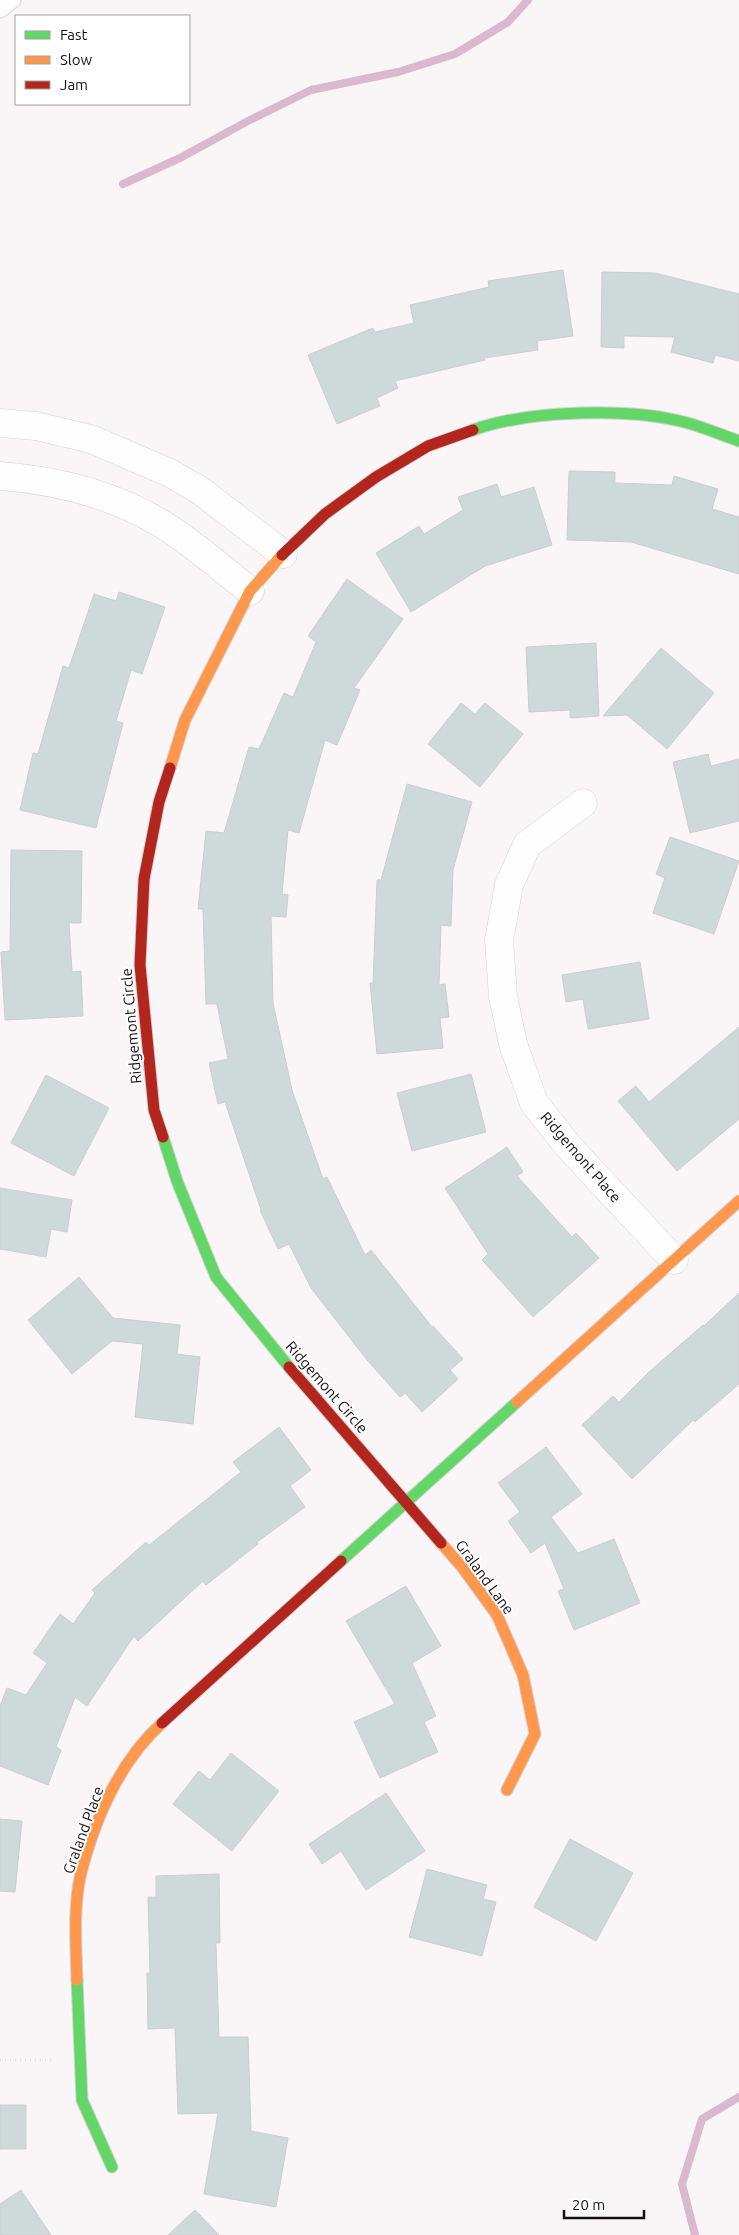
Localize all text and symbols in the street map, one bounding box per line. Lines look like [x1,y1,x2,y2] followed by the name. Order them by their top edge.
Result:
[15,15,190,105] legend
[60,26,88,43] text: Fast
[60,51,93,68] text: Slow
[60,76,88,93] text: Jam
[117,967,145,1085] street label: Ridgemont Circle
[537,1108,625,1206] street label: Ridgemont Place
[283,1338,371,1436] street label: Ridgemont Circle
[452,1536,518,1618] street label: Graland Lane
[59,1784,107,1876] street label: Graland Place
[564,2188,644,2220] scale bar
[572,2196,605,2213] text: 20 m

